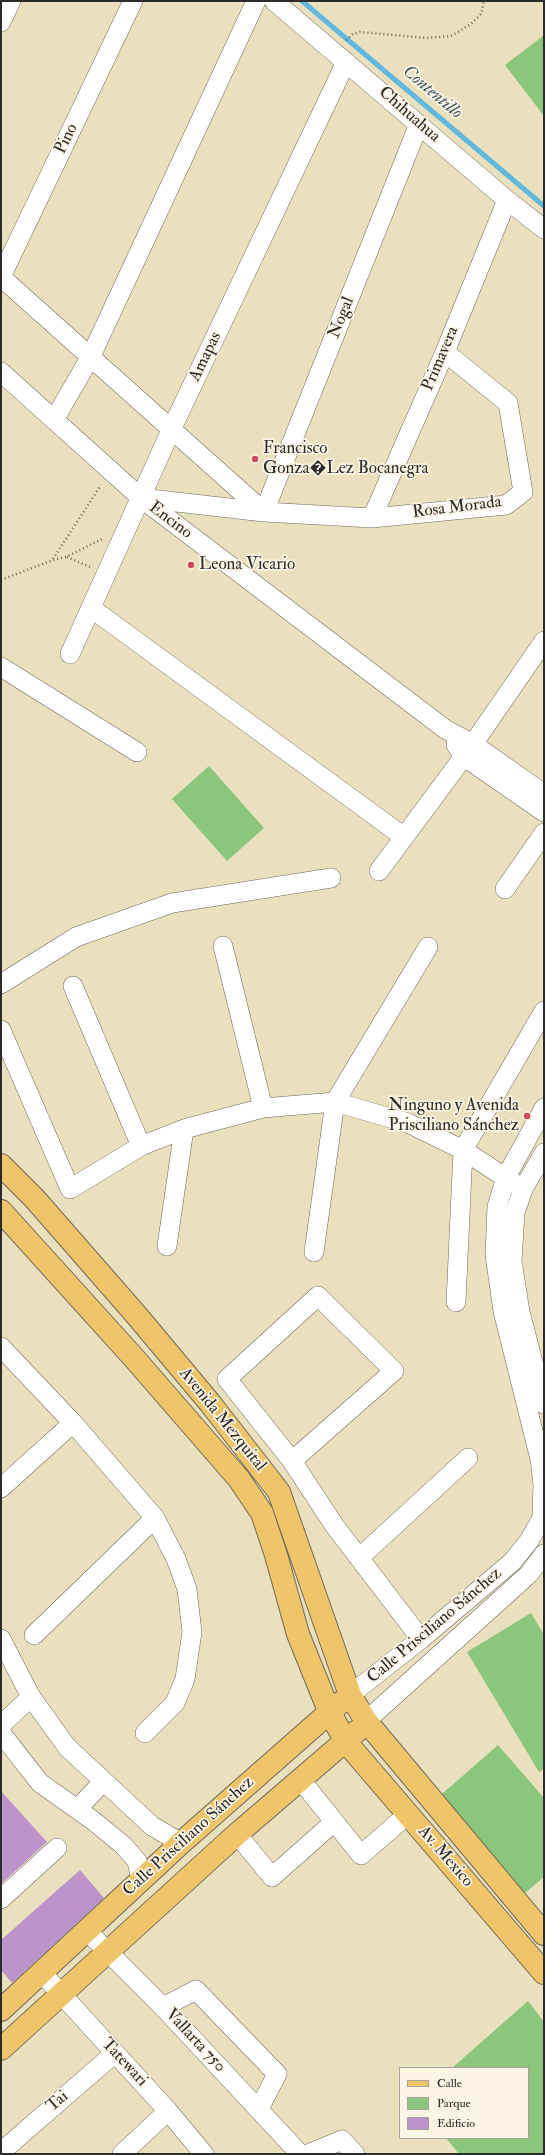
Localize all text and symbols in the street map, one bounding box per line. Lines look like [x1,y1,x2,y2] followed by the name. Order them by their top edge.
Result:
[398,62,466,124] water label: Contentillo
[374,83,444,147] street label: Chihuahua
[51,120,83,158] street label: Pino
[325,294,359,342] street label: Nogal
[418,324,464,394] street label: Primavera
[185,329,227,385] street label: Amapas
[263,439,428,479] place label: Francisco Gonza�Lez Bocanegra
[250,454,260,464] marker: Francisco Gonza�Lez Bocanegra
[411,492,503,524] street label: Rosa Morada
[144,498,196,544] street label: Encino
[199,555,295,575] place label: Leona Vicario
[186,560,196,570] marker: Leona Vicario
[389,1096,519,1136] place label: Ninguno y Avenida Prisciliano Sánchez
[522,1111,532,1121] marker: Ninguno y Avenida Prisciliano Sánchez
[174,1364,270,1476] street label: Avenida Mezquital
[364,1564,506,1688] street label: Calle Prisciliano Sánchez
[119,1773,259,1901] street label: Calle Prisciliano Sánchez
[413,1822,477,1892] street label: Av. Mexico
[160,2005,230,2077] street label: Vallarta 750
[97,2035,151,2091] street label: Tatewari
[399,2067,529,2139] legend
[437,2076,462,2091] text: Calle
[43,2087,73,2117] street label: Tai
[437,2096,471,2111] text: Parque
[437,2116,475,2131] text: Edificio

